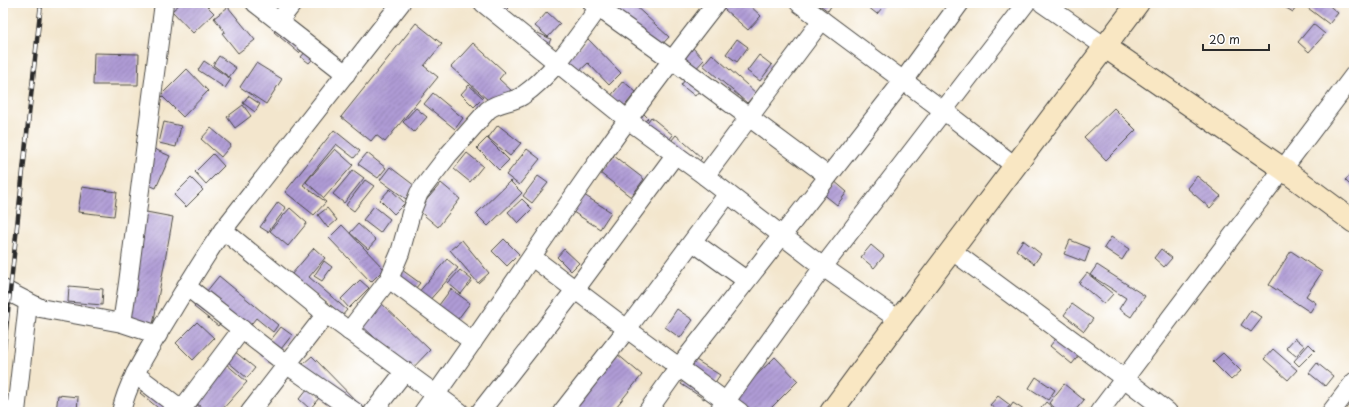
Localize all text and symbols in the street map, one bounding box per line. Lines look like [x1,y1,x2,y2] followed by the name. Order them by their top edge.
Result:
[1203,26,1269,52] scale bar
[1209,30,1240,48] text: 20 m

